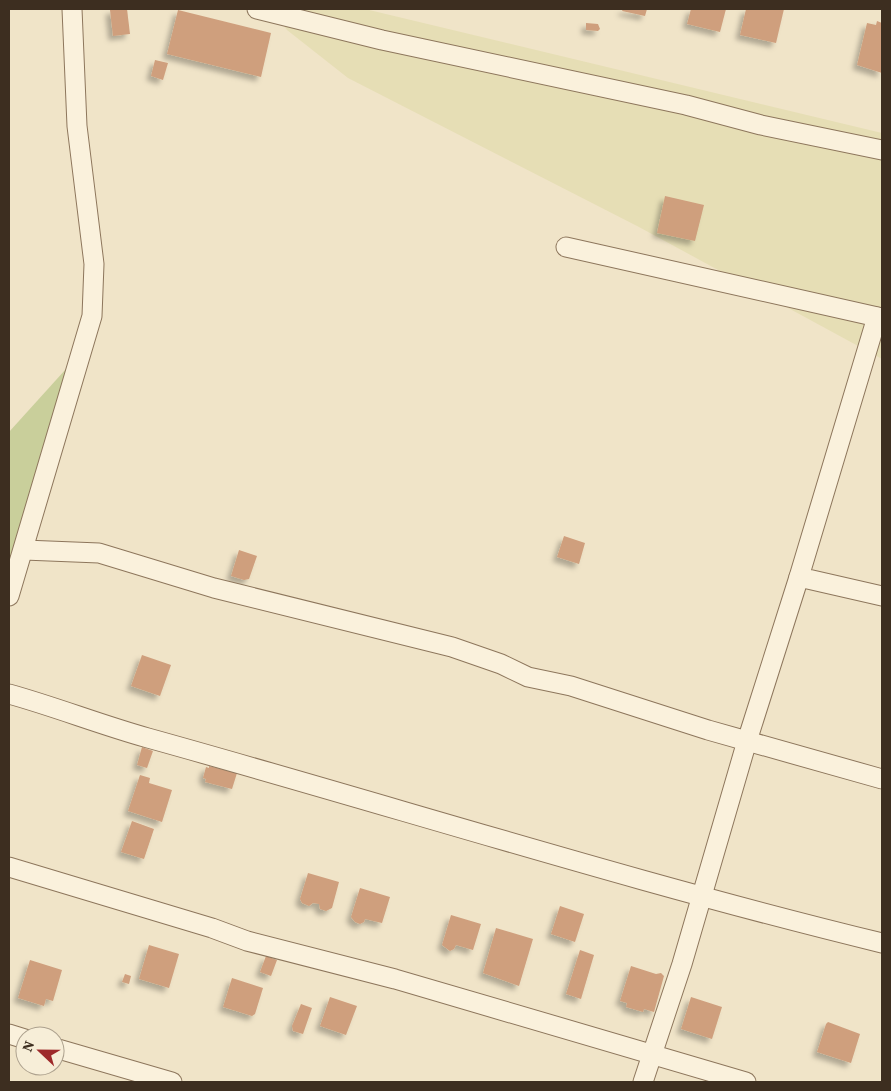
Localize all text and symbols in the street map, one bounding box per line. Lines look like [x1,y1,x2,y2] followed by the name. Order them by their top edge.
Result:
[15,1026,65,1076] north arrow
[17,1038,39,1055] text: N

